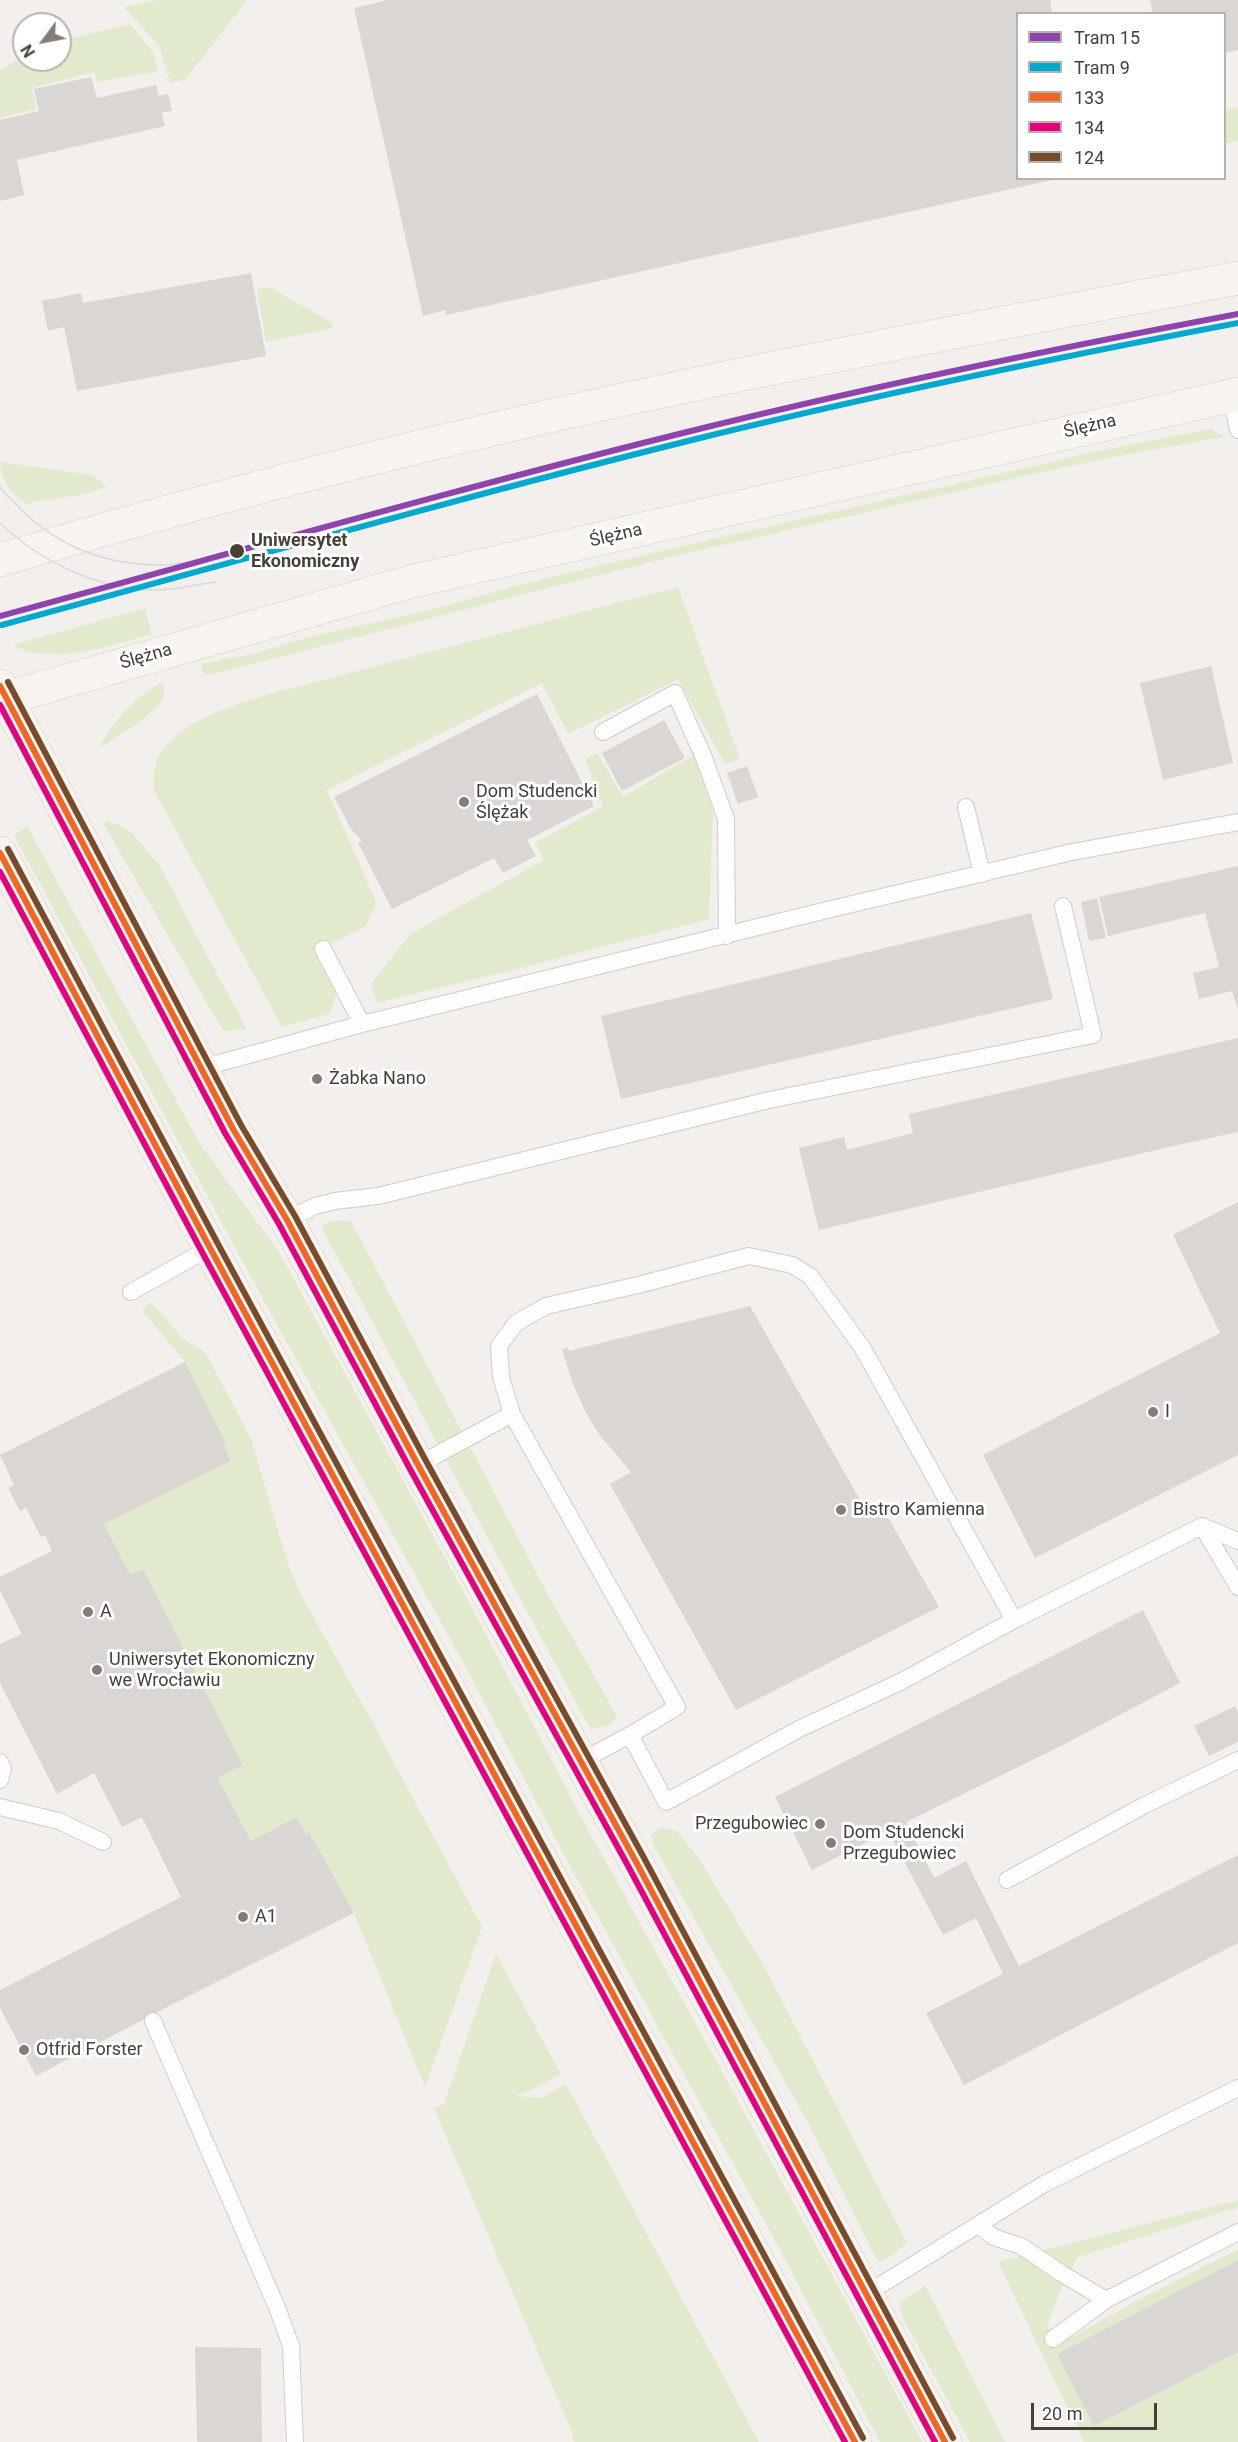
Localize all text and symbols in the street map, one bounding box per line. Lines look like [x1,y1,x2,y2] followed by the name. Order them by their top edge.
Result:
[12,12,72,72] north arrow
[1016,12,1226,180] legend
[1074,27,1140,48] text: Tram 15
[17,41,39,61] text: N
[1074,57,1130,78] text: Tram 9
[1074,87,1104,108] text: 133
[1074,117,1104,138] text: 134
[1074,147,1104,168] text: 124
[1062,410,1118,444] street label: Ślężna
[588,519,644,553] street label: Ślężna
[251,530,359,572] place label: Uniwersytet Ekonomiczny
[228,542,246,560] marker: Uniwersytet Ekonomiczny
[117,639,175,675] street label: Ślężna
[476,781,597,824] place label: Dom Studencki Ślężak
[457,795,471,809] marker: Dom Studencki Ślężak
[329,1068,426,1090] place label: Żabka Nano
[310,1072,324,1086] marker: Żabka Nano
[1165,1401,1170,1423] place label: I
[1146,1405,1160,1419] marker: I
[853,1499,985,1521] place label: Bistro Kamienna
[834,1503,848,1517] marker: Bistro Kamienna
[100,1601,112,1623] place label: A
[81,1605,95,1619] marker: A
[109,1649,315,1692] place label: Uniwersytet Ekonomiczny we Wrocławiu
[90,1663,104,1677] marker: Uniwersytet Ekonomiczny we Wrocławiu
[695,1813,808,1835] place label: Przegubowiec
[813,1817,827,1831] marker: Przegubowiec
[843,1822,964,1864] place label: Dom Studencki Przegubowiec
[824,1836,838,1850] marker: Dom Studencki Przegubowiec
[255,1906,277,1928] place label: A1
[236,1910,250,1924] marker: A1
[36,2039,143,2061] place label: Otfrid Forster
[17,2043,31,2057] marker: Otfrid Forster
[1034,2391,1160,2429] scale bar
[1042,2403,1082,2424] text: 20 m

